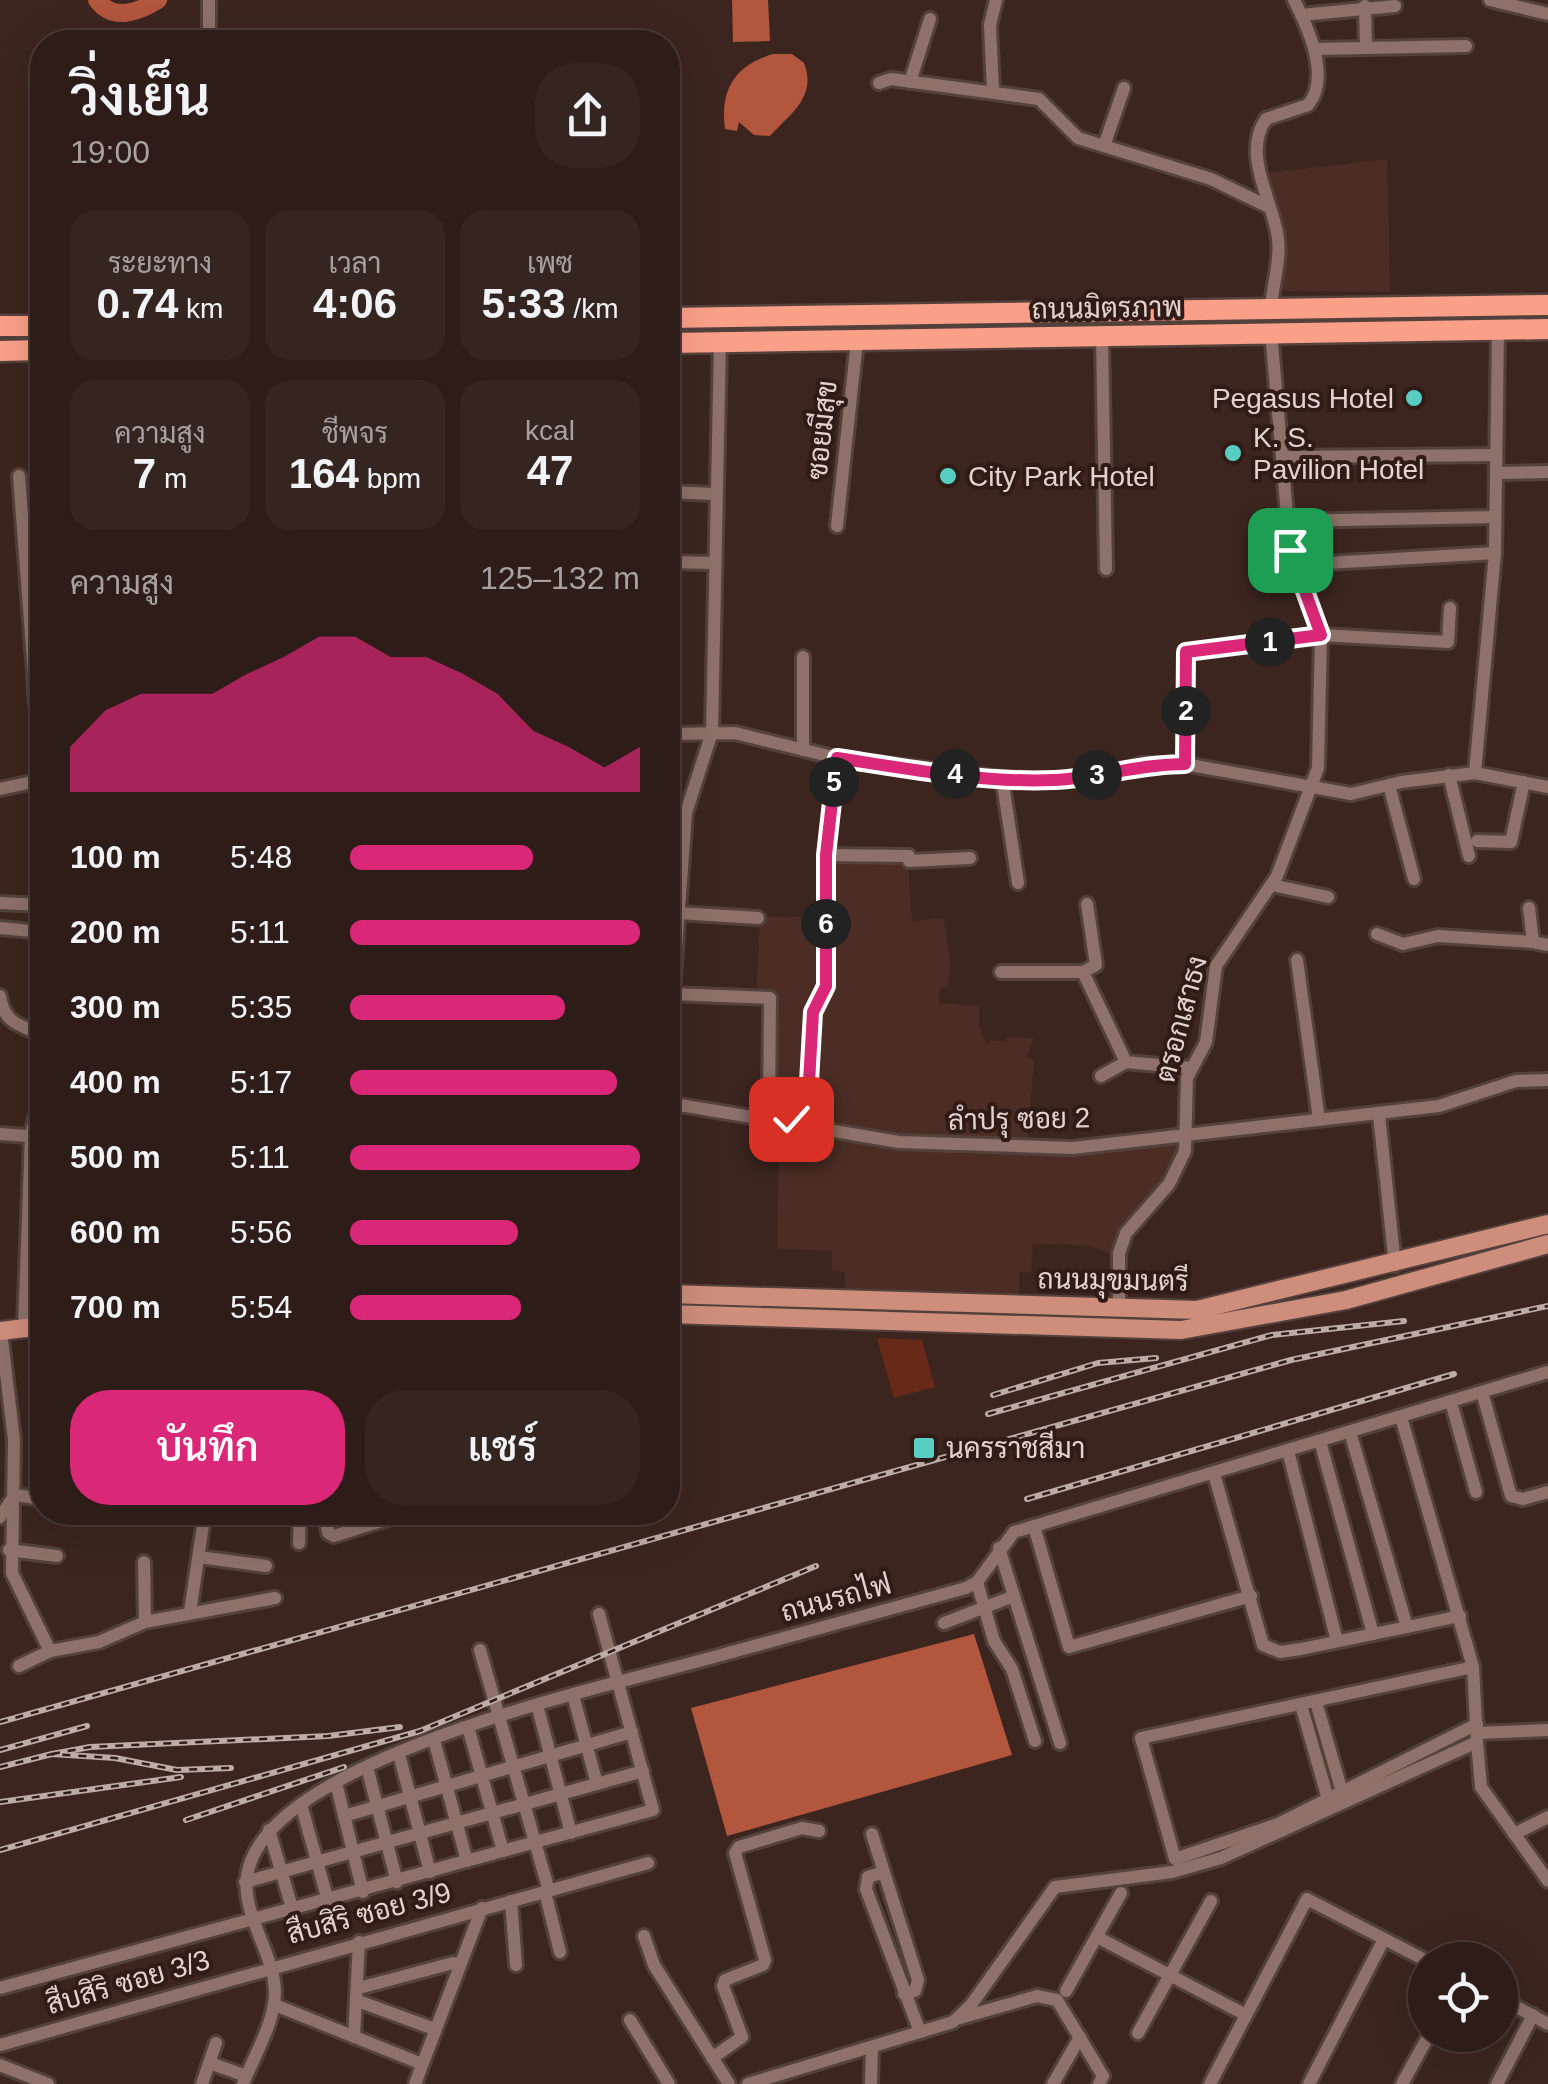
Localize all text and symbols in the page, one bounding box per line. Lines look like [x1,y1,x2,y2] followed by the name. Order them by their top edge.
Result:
[535,63,640,168] button: share
[70,65,210,127] text: วิ่งเย็น
[70,134,150,170] text: 19:00
[108,248,212,279] text: ระยะทาง
[329,248,381,279] text: เวลา
[527,248,573,279] text: เพซ
[97,280,178,327] text: 0.74
[313,280,397,327] text: 4:06
[482,280,566,327] text: 5:33
[1031,290,1183,325] street label: ถนนมิตรภาพ
[178,293,223,324] text: km
[566,293,618,324] text: /km
[798,378,847,482] street label: ซอยมีสุข
[1212,383,1394,414] place label: Pegasus Hotel
[1403,387,1425,409] marker: Pegasus Hotel
[525,415,575,446] text: kcal
[115,418,205,449] text: ความสูง
[322,418,388,449] text: ชีพจร
[1253,422,1424,485] place label: K. S. Pavilion Hotel
[1222,442,1244,464] marker: K. S. Pavilion Hotel
[527,447,573,494] text: 47
[133,450,156,497] text: 7
[289,450,359,497] text: 164
[968,461,1155,492] place label: City Park Hotel
[156,463,187,494] text: m
[359,463,421,494] text: bpm
[937,465,959,487] marker: City Park Hotel
[1248,508,1333,593] pin
[1263,523,1318,578] icon: arrive
[480,560,640,596] text: 125–132 m
[70,565,174,601] text: ความสูง
[1245,617,1295,667] pin: 1
[1262,626,1278,657] text: 1
[1161,686,1211,736] pin: 2
[1178,695,1194,726] text: 2
[930,749,980,799] pin: 4
[1072,750,1122,800] pin: 3
[809,757,859,807] pin: 5
[947,758,963,789] text: 4
[1089,759,1105,790] text: 3
[826,766,842,797] text: 5
[70,839,161,875] text: 100 m
[230,839,292,875] text: 5:48
[801,899,851,949] pin: 6
[818,908,834,939] text: 6
[70,914,161,950] text: 200 m
[230,914,290,950] text: 5:11
[1149,952,1213,1086] street label: ตรอกเสาธง
[70,989,161,1025] text: 300 m
[230,989,292,1025] text: 5:35
[70,1064,161,1100] text: 400 m
[230,1064,292,1100] text: 5:17
[749,1077,834,1162] pin
[764,1092,819,1147] icon: check
[947,1101,1091,1140] street label: ลำปรุ ซอย 2
[70,1139,161,1175] text: 500 m
[230,1139,290,1175] text: 5:11
[70,1214,161,1250] text: 600 m
[230,1214,292,1250] text: 5:56
[1037,1260,1189,1301] street label: ถนนมุขมนตรี
[70,1289,161,1325] text: 700 m
[230,1289,292,1325] text: 5:54
[70,1390,345,1505] button: บันทึก
[365,1390,640,1505] button: แชร์
[946,1430,1085,1464] place label: นครราชสีมา
[911,1435,937,1461] marker: นครราชสีมา
[776,1565,895,1628] street label: ถนนรถไฟ
[283,1873,454,1950] street label: สืบสิริ ซอย 3/9
[42,1941,213,2020] street label: สืบสิริ ซอย 3/3
[1408,1942,1518,2052] map controls
[1408,1942,1518,2052] button: locate

